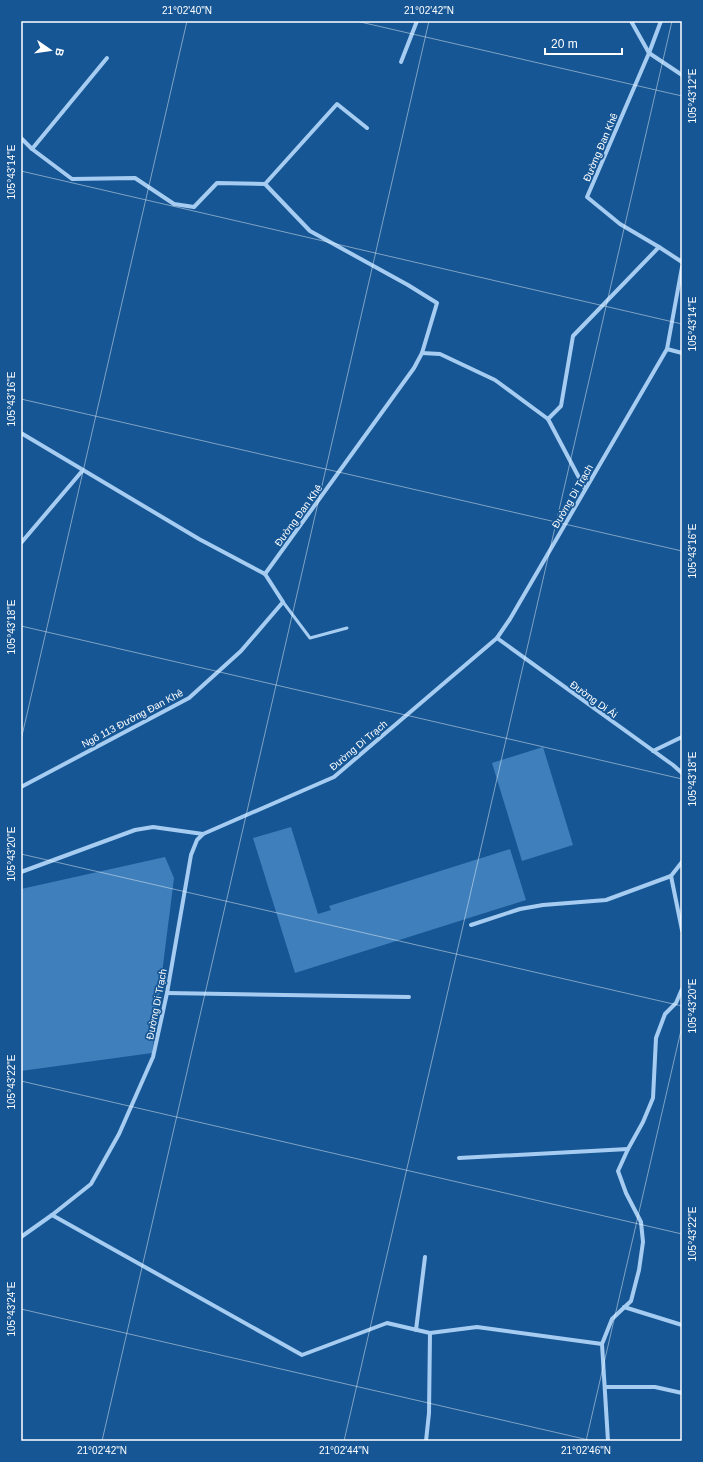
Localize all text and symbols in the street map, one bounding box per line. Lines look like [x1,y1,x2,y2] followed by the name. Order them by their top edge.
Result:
[162,5,212,16] text: 21°02'40"N
[404,5,454,16] text: 21°02'42"N
[30,30,70,70] north arrow
[545,30,622,56] scale bar
[551,37,578,51] text: 20 m
[53,47,66,58] text: B
[687,68,698,124] text: 105°43'12"E
[581,111,620,183] street label: Đường Đan Khê
[6,144,17,200] text: 105°43'14"E
[687,296,698,352] text: 105°43'14"E
[6,371,17,427] text: 105°43'16"E
[550,462,595,530] street label: Đường Di Trạch
[272,482,325,548] street label: Đường Đan Khê
[687,523,698,579] text: 105°43'16"E
[6,599,17,655] text: 105°43'18"E
[568,678,620,720] street label: Đường Di Ái
[80,687,185,750] street label: Ngõ 113 Đường Đan Khê
[327,718,389,773] street label: Đường Di Trạch
[687,751,698,807] text: 105°43'18"E
[6,826,17,882] text: 105°43'20"E
[144,968,169,1040] street label: Đường Di Trạch
[687,978,698,1034] text: 105°43'20"E
[6,1054,17,1110] text: 105°43'22"E
[687,1206,698,1262] text: 105°43'22"E
[6,1281,17,1337] text: 105°43'24"E
[77,1445,127,1456] text: 21°02'42"N
[319,1445,369,1456] text: 21°02'44"N
[561,1445,611,1456] text: 21°02'46"N

